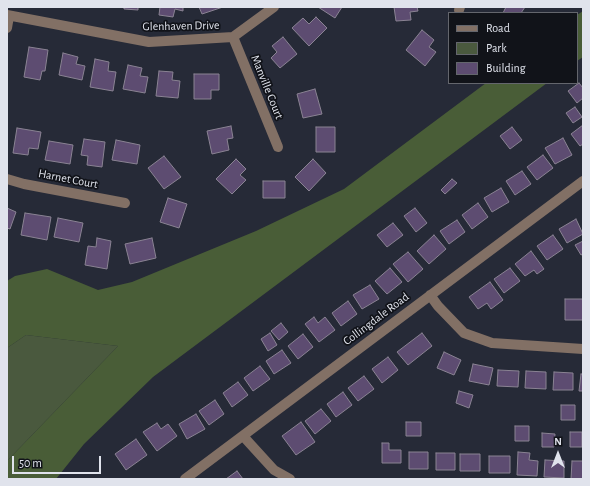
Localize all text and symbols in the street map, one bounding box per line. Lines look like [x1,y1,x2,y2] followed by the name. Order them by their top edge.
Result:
[448,12,578,84] legend
[142,18,220,34] street label: Glenhaven Drive
[486,22,510,34] text: Road
[486,42,507,54] text: Park
[248,53,286,121] street label: Manville Court
[486,62,526,74] text: Building
[37,166,99,192] street label: Harnet Court
[340,290,412,348] street label: Collingdale Road
[538,434,578,474] north arrow
[554,436,562,447] text: N
[14,448,103,474] scale bar
[19,457,42,469] text: 50 m

